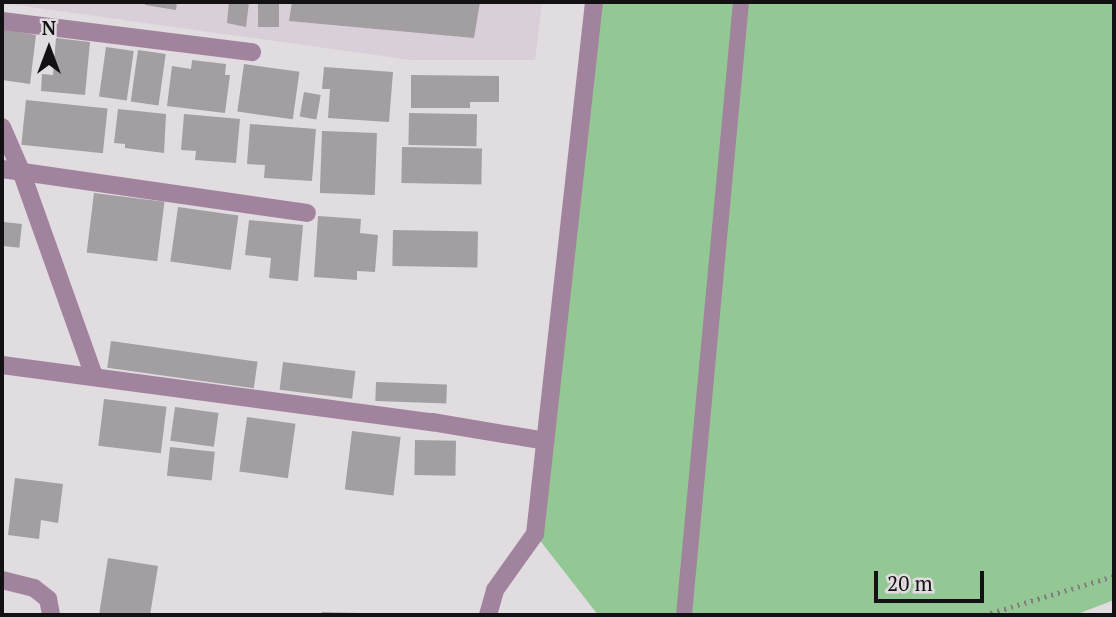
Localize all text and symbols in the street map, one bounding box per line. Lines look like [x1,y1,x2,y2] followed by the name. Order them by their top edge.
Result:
[14,14,84,84] north arrow
[42,15,56,40] text: N
[878,558,988,602] scale bar
[887,569,933,597] text: 20 m

